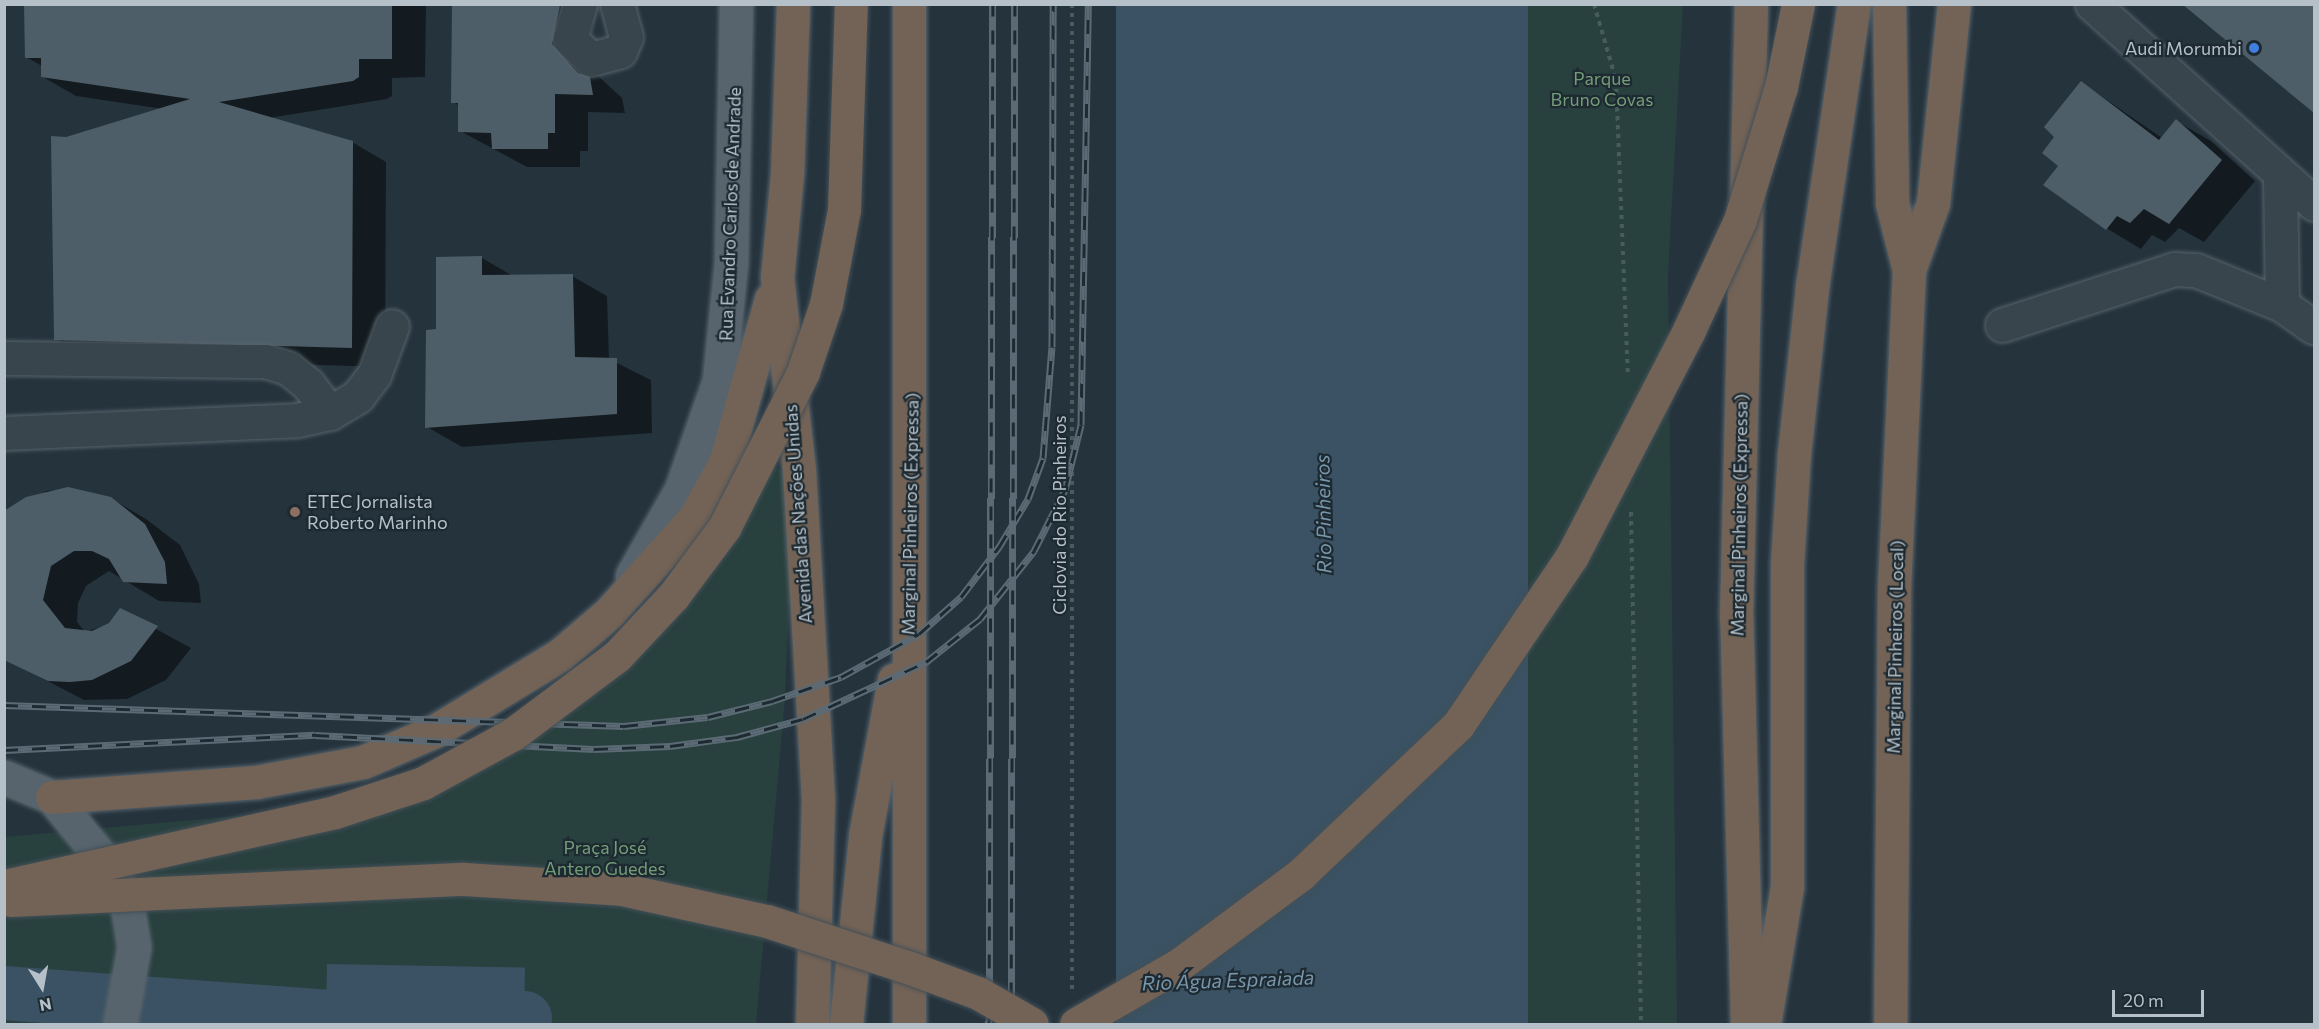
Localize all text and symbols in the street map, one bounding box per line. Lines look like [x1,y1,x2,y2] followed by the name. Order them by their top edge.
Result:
[2125,37,2242,59] place label: Audi Morumbi
[2247,41,2261,55] marker: Audi Morumbi
[1551,68,1653,110] park label: Parque Bruno Covas
[715,87,745,341] street label: Rua Evandro Carlos de Andrade
[897,393,923,635] street label: Marginal Pinheiros (Expressa)
[1726,394,1752,636] street label: Marginal Pinheiros (Expressa)
[780,404,816,624] street label: Avenida das Nações Unidas
[1048,415,1070,615] street label: Ciclovia do Rio Pinheiros
[1310,454,1336,574] water label: Rio Pinheiros
[307,491,448,534] place label: ETEC Jornalista Roberto Marinho
[288,505,302,519] marker: ETEC Jornalista Roberto Marinho
[1882,540,1908,754] street label: Marginal Pinheiros (Local)
[544,837,666,880] park label: Praça José Antero Guedes
[12,957,72,1017] north arrow
[1141,965,1315,995] water label: Rio Água Espraiada
[2115,978,2206,1016] scale bar
[2123,989,2164,1011] text: 20 m
[38,995,53,1016] text: N

